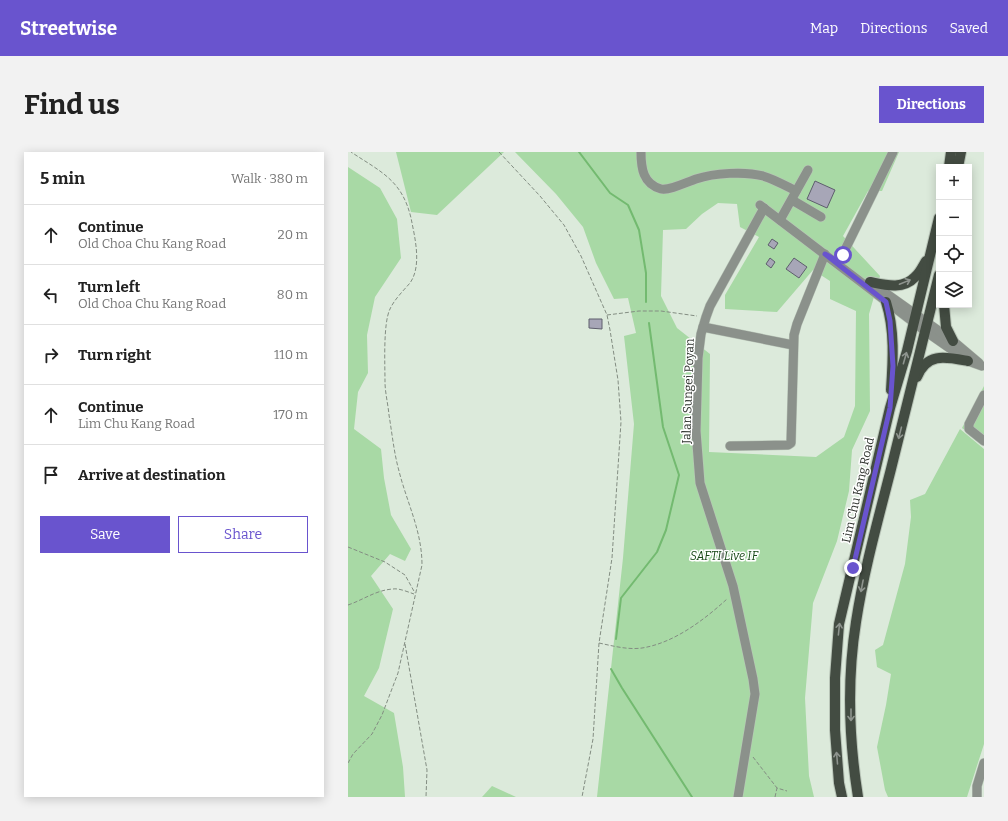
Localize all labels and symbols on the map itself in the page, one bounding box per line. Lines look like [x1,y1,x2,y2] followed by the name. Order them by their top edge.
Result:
[834,246,852,264] route start
[899,278,911,286] one-way arrow
[679,338,697,445] street label: Jalan Sungei Poyan
[902,351,910,364] one-way arrow
[895,426,903,439] one-way arrow
[839,436,877,544] street label: Lim Chu Kang Road
[690,549,760,563] park label: SAFTI Live IF
[844,559,862,577] route end
[858,579,866,592] one-way arrow
[835,623,843,636] one-way arrow
[847,708,855,721] one-way arrow
[834,752,841,765] one-way arrow

